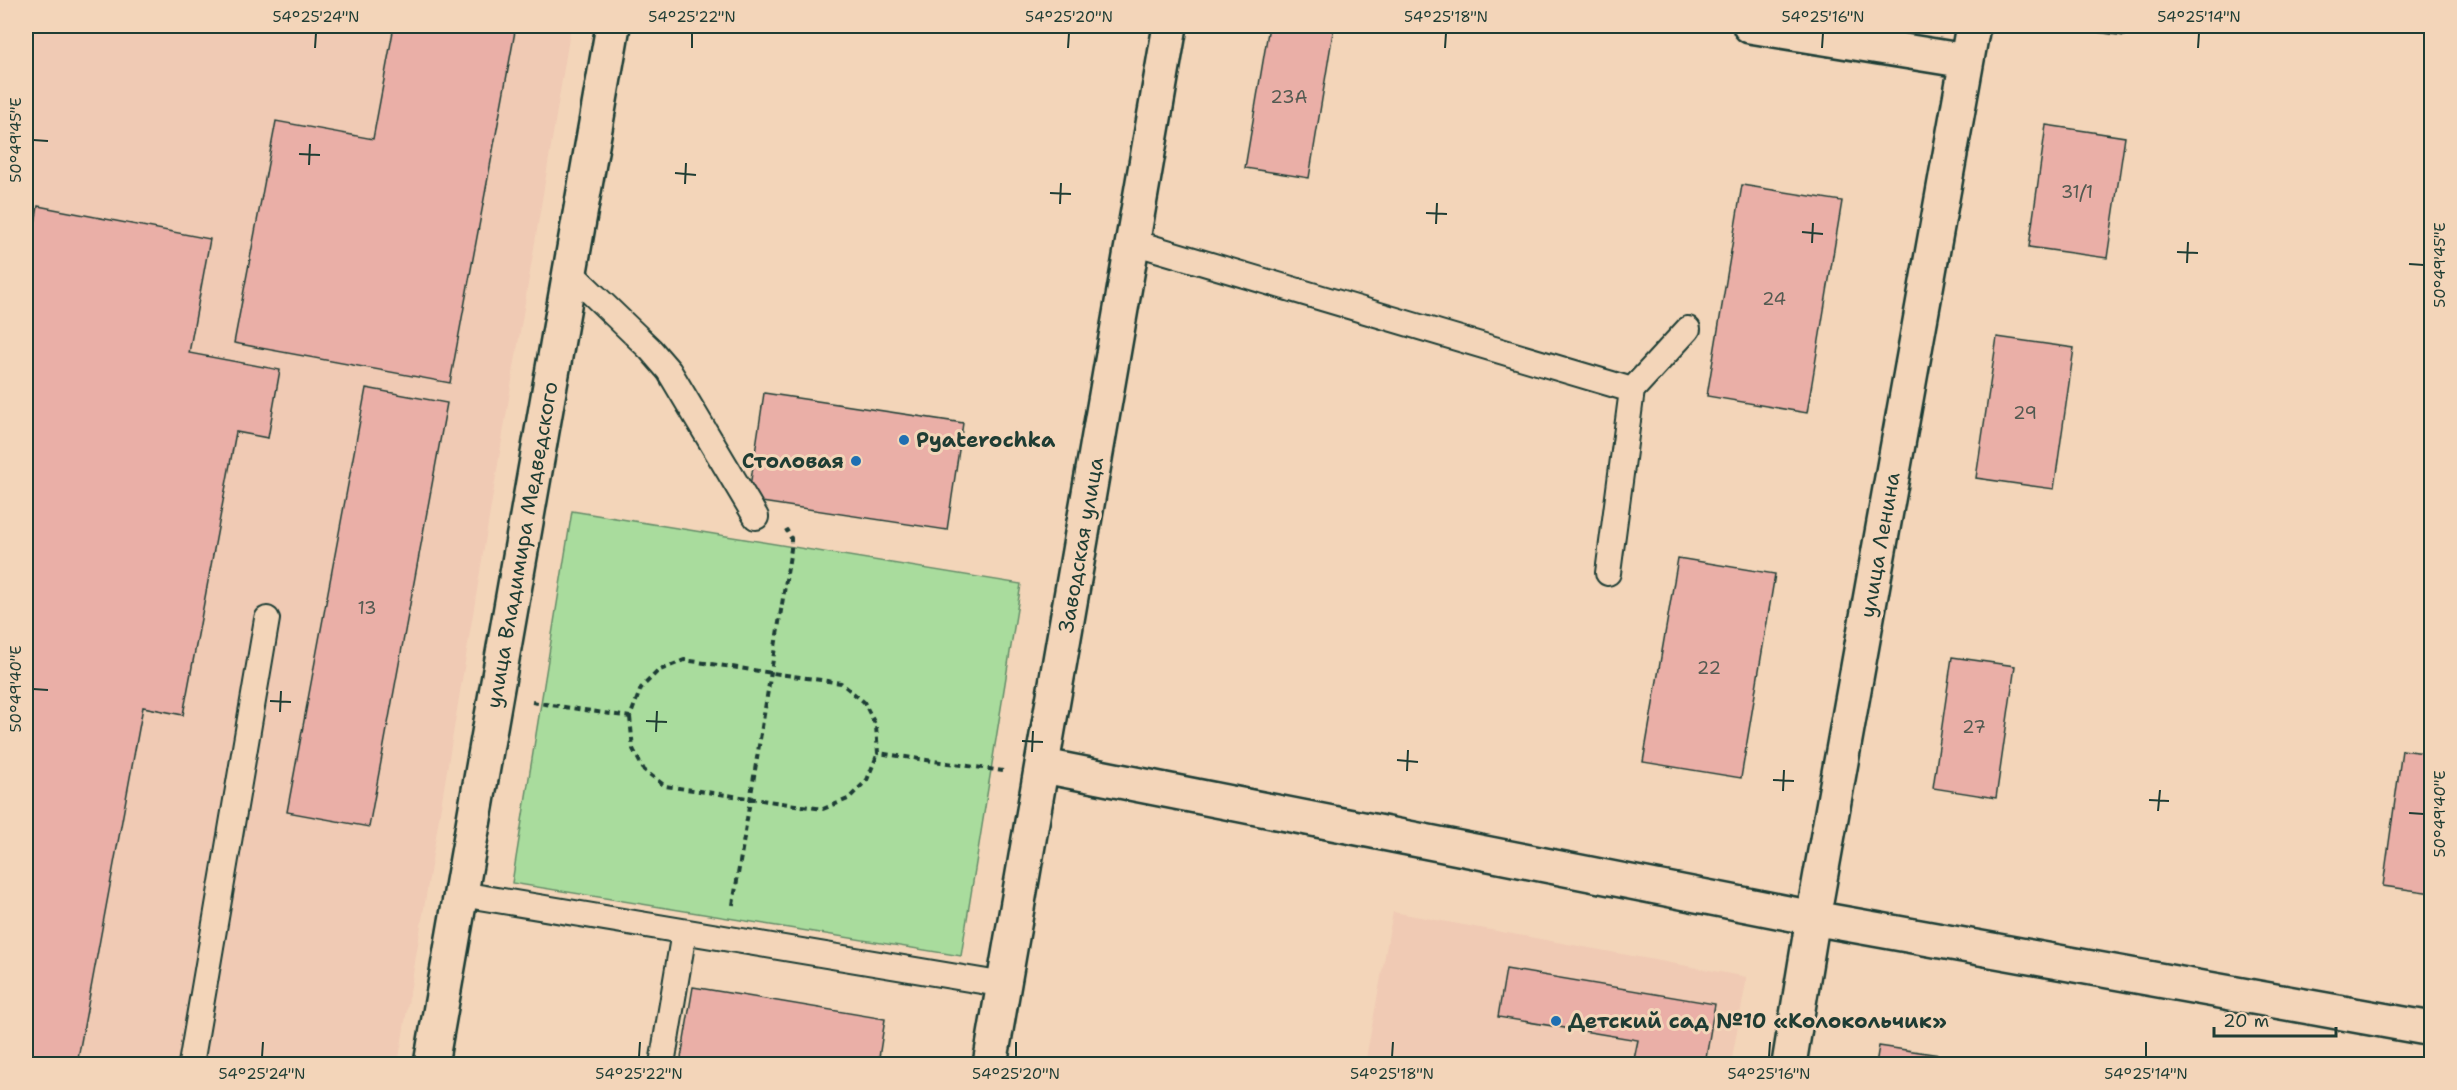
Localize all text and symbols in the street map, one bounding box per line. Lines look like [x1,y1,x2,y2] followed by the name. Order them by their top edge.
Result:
[272,7,360,27] text: 54°25'24"N
[648,7,736,27] text: 54°25'22"N
[1025,7,1113,27] text: 54°25'20"N
[1404,7,1488,27] text: 54°25'18"N
[1782,7,1864,27] text: 54°25'16"N
[2157,7,2241,27] text: 54°25'14"N
[1270,85,1308,109] house number: 23А
[6,97,26,183] text: 50°49'45"E
[2061,180,2093,204] house number: 31/1
[2430,222,2450,308] text: 50°49'45"E
[1762,287,1786,311] house number: 24
[479,379,565,711] street label: улица Владимира Медведского
[2013,401,2037,425] house number: 29
[916,426,1056,454] place label: Pyaterochka
[897,433,911,447] marker: Pyaterochka
[742,447,844,475] place label: Столовая
[849,454,863,468] marker: Столовая
[1052,455,1110,635] street label: Заводская улица
[1853,470,1907,620] street label: улица Ленина
[357,596,377,620] house number: 13
[6,645,26,733] text: 50°49'40"E
[1697,656,1721,680] house number: 22
[1962,715,1986,739] house number: 27
[2430,770,2450,858] text: 50°49'40"E
[2214,1000,2336,1038] scale bar
[1568,1007,1947,1035] place label: Детский сад №10 «Колокольчик»
[2223,1009,2269,1033] text: 20 m
[1549,1014,1563,1028] marker: Детский сад №10 «Колокольчик»
[218,1064,306,1084] text: 54°25'24"N
[595,1064,683,1084] text: 54°25'22"N
[972,1064,1060,1084] text: 54°25'20"N
[1350,1064,1434,1084] text: 54°25'18"N
[1728,1064,1810,1084] text: 54°25'16"N
[2104,1064,2188,1084] text: 54°25'14"N

